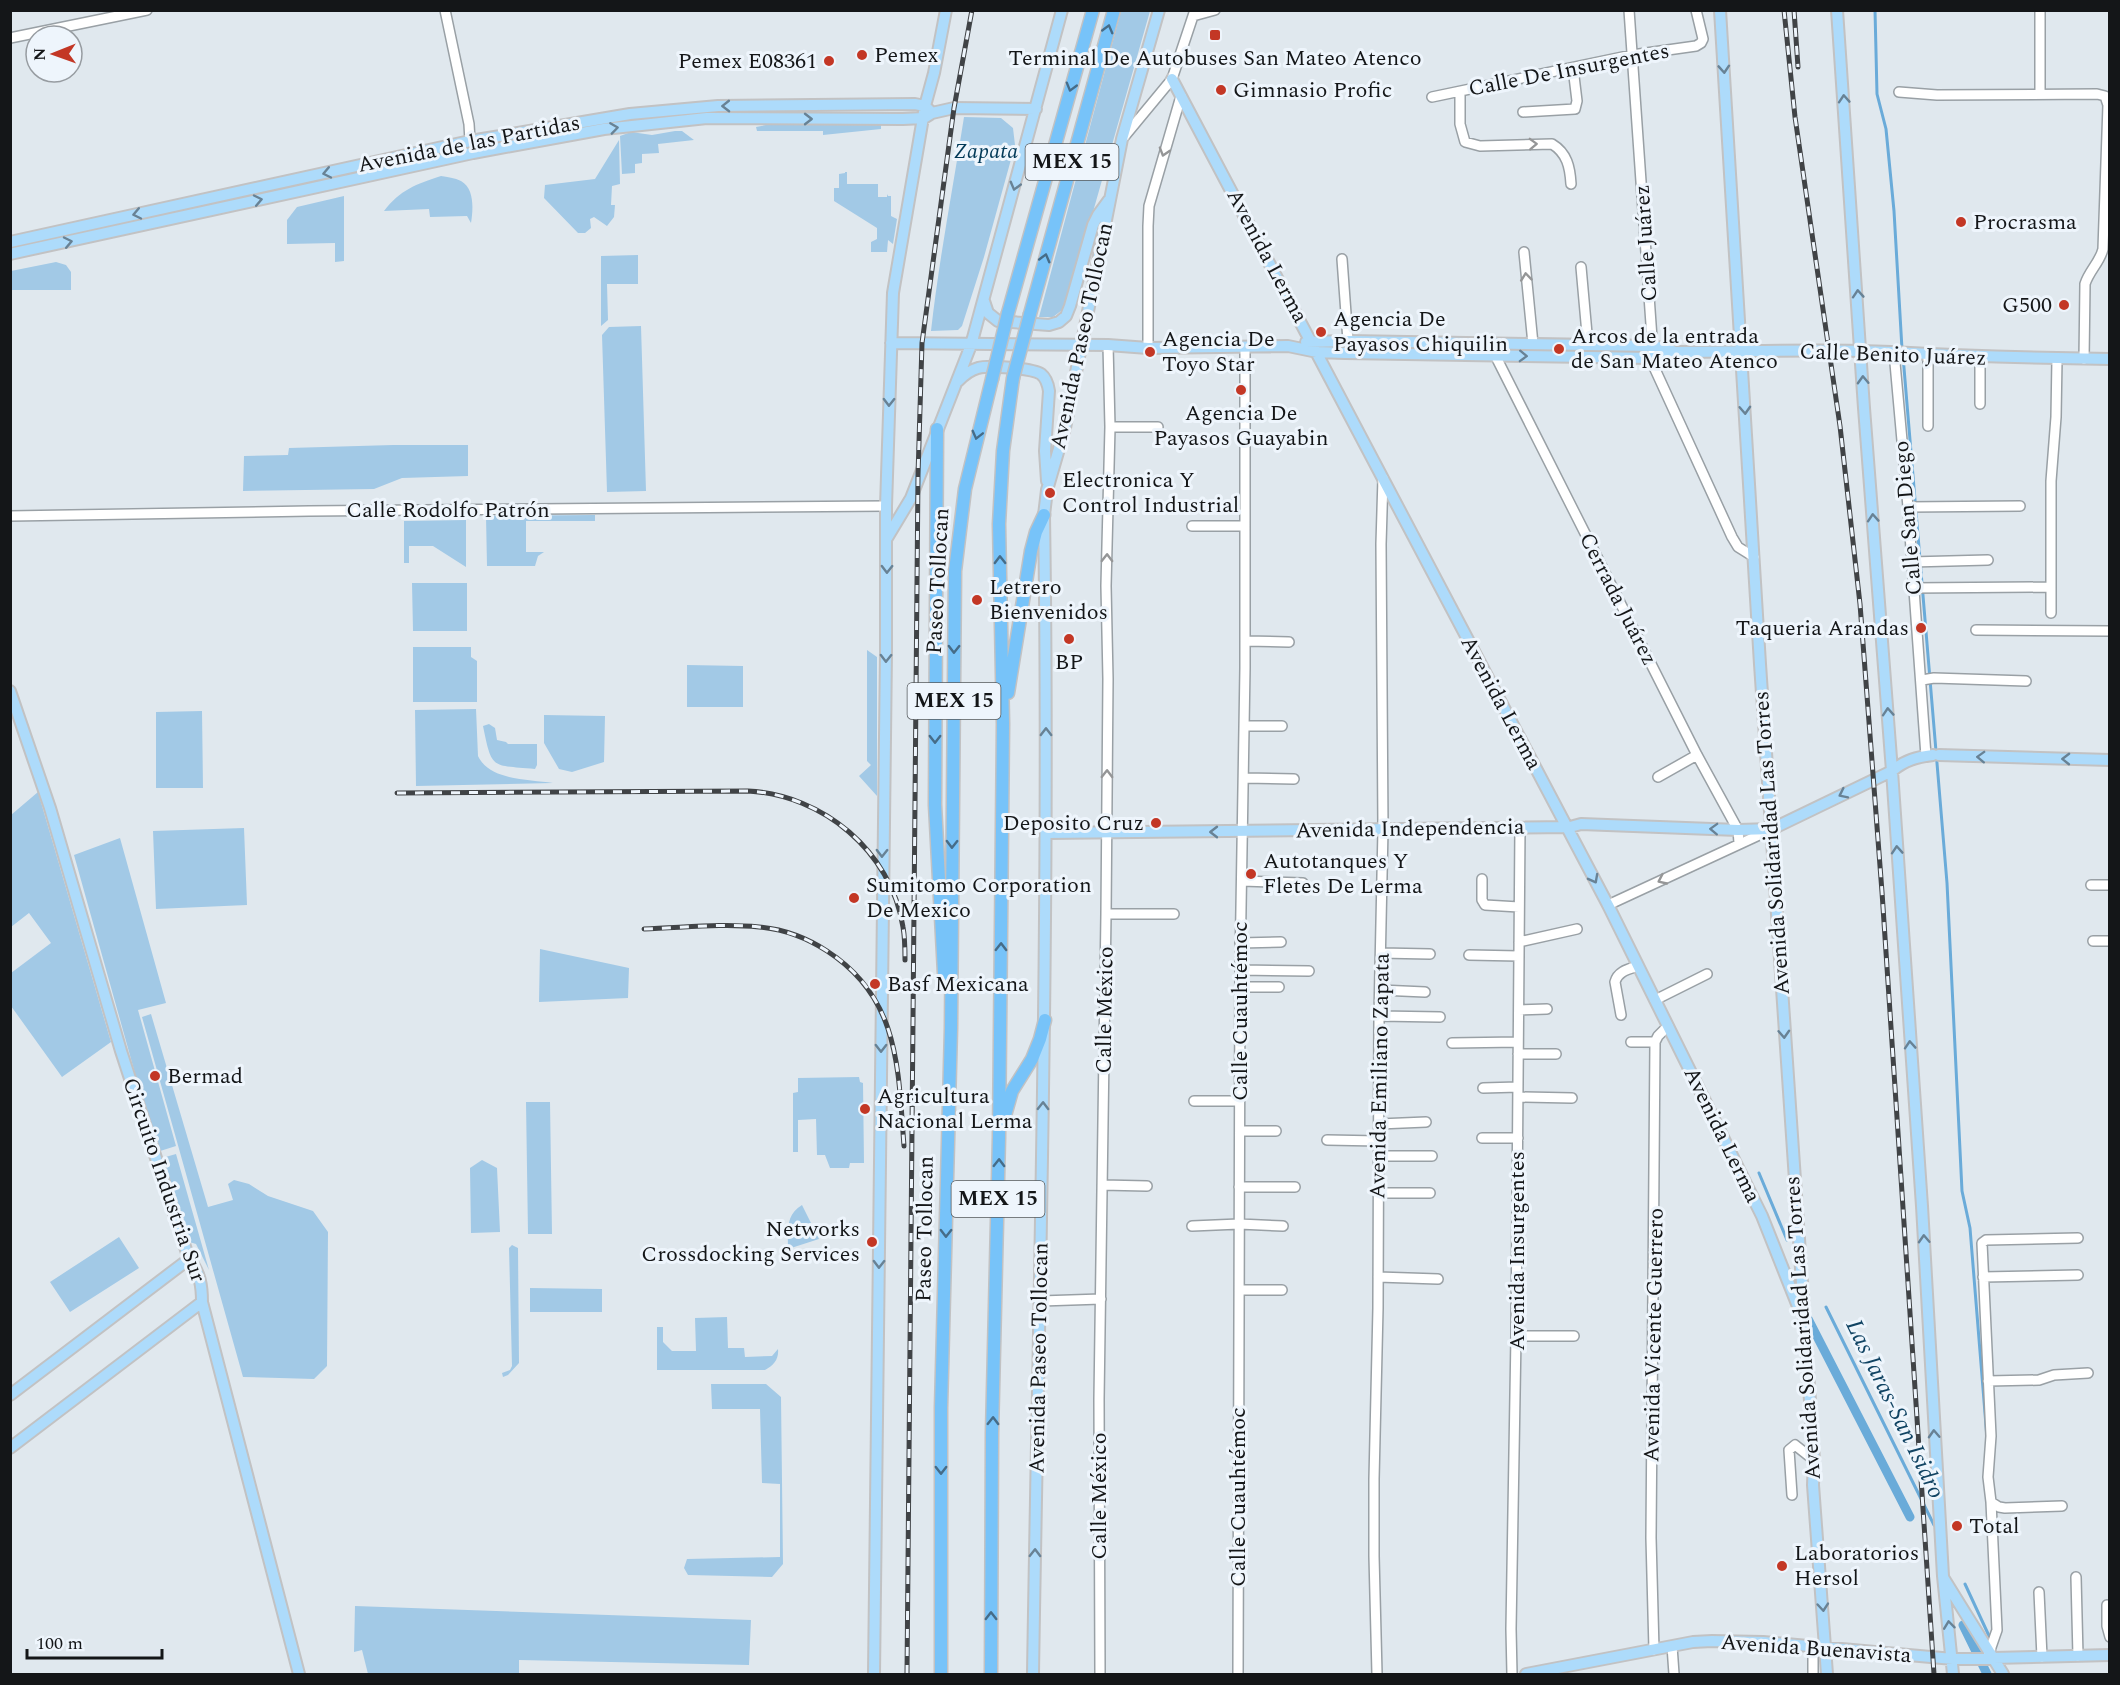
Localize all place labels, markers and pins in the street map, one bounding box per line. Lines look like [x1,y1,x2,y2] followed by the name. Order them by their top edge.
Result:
[1208,28,1222,42] marker: Terminal De Autobuses San Mateo Atenco
[874,39,939,72] place label: Pemex
[1008,42,1422,75] place label: Terminal De Autobuses San Mateo Atenco
[678,45,817,78] place label: Pemex E08361
[855,48,869,62] marker: Pemex
[822,54,836,68] marker: Pemex E08361
[1233,74,1392,107] place label: Gimnasio Profic
[1214,83,1228,97] marker: Gimnasio Profic
[1973,206,2077,239] place label: Procrasma
[1954,215,1968,229] marker: Procrasma
[2002,289,2052,322] place label: G500
[2057,298,2071,312] marker: G500
[1333,303,1508,361] place label: Agencia De Payasos Chiquilin
[1571,320,1778,378] place label: Arcos de la entrada de San Mateo Atenco
[1162,323,1275,381] place label: Agencia De Toyo Star
[1314,325,1328,339] marker: Agencia De Payasos Chiquilin
[1552,342,1566,356] marker: Arcos de la entrada de San Mateo Atenco
[1143,345,1157,359] marker: Agencia De Toyo Star
[1234,383,1248,397] marker: Agencia De Payasos Guayabin
[1153,397,1329,455] place label: Agencia De Payasos Guayabin
[1062,464,1239,522] place label: Electronica Y Control Industrial
[1043,486,1057,500] marker: Electronica Y Control Industrial
[989,571,1108,629] place label: Letrero Bienvenidos
[970,593,984,607] marker: Letrero Bienvenidos
[1736,612,1909,645] place label: Taqueria Arandas
[1914,621,1928,635] marker: Taqueria Arandas
[1062,632,1076,646] marker: BP
[1055,646,1083,679] place label: BP
[1003,807,1144,840] place label: Deposito Cruz
[1149,816,1163,830] marker: Deposito Cruz
[1263,845,1423,903] place label: Autotanques Y Fletes De Lerma
[1244,867,1258,881] marker: Autotanques Y Fletes De Lerma
[866,869,1092,927] place label: Sumitomo Corporation De Mexico
[847,891,861,905] marker: Sumitomo Corporation De Mexico
[887,968,1029,1001] place label: Basf Mexicana
[868,977,882,991] marker: Basf Mexicana
[167,1060,243,1093] place label: Bermad
[148,1069,162,1083] marker: Bermad
[877,1080,1033,1138] place label: Agricultura Nacional Lerma
[858,1102,872,1116] marker: Agricultura Nacional Lerma
[641,1213,860,1271] place label: Networks Crossdocking Services
[865,1235,879,1249] marker: Networks Crossdocking Services
[1969,1510,2020,1543] place label: Total
[1950,1519,1964,1533] marker: Total
[1794,1537,1919,1595] place label: Laboratorios Hersol
[1775,1559,1789,1573] marker: Laboratorios Hersol

